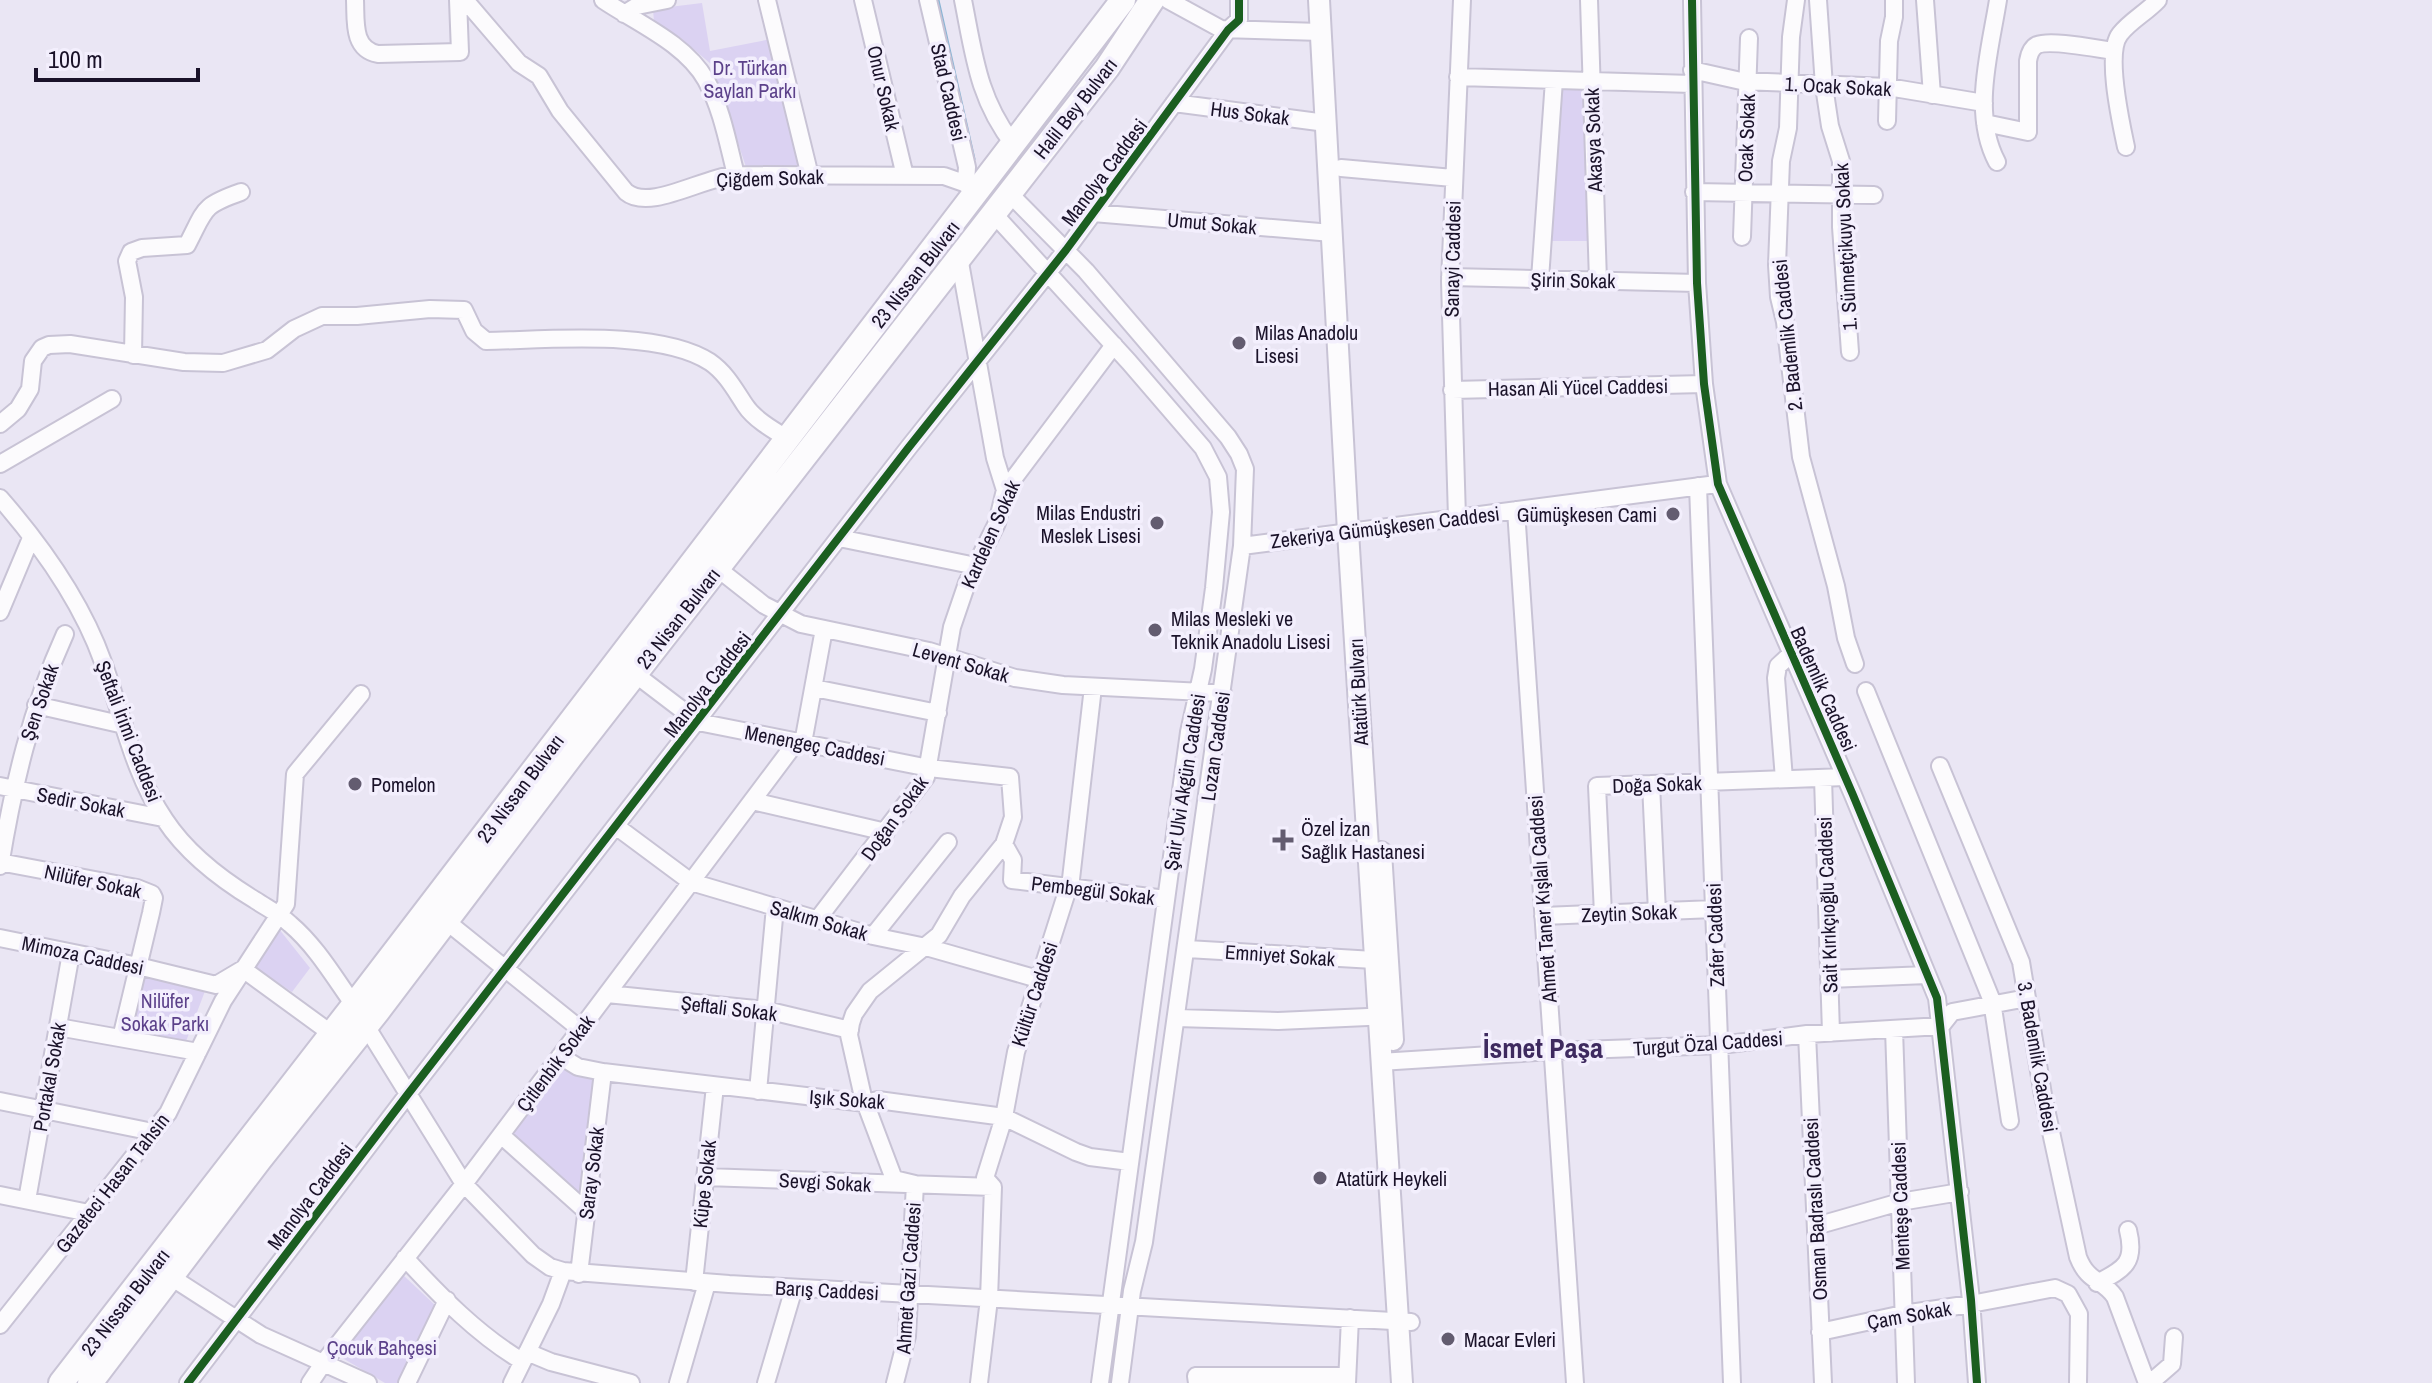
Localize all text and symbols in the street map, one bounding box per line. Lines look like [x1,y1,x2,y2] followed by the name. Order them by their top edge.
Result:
[36,32,198,82] scale bar
[925,41,973,143] street label: Stad Caddesi
[48,43,103,75] text: 100 m
[861,43,907,134] street label: Onur Sokak
[1027,52,1123,164] street label: Halil Bey Bulvarı
[704,54,796,104] park label: Dr. Türkan Saylan Parkı
[1784,70,1893,102] street label: 1. Ocak Sokak
[1578,87,1608,193] street label: Akasya Sokak
[1731,93,1761,183] street label: Ocak Sokak
[1209,95,1292,131] street label: Hus Sokak
[1055,113,1153,231] street label: Manolya Caddesi
[1827,162,1863,331] street label: 1. Sünnetçikuyu Sokak
[716,163,825,193] street label: Çiğdem Sokak
[1437,200,1467,318] street label: Sanayi Caddesi
[1166,206,1258,240] street label: Umut Sokak
[865,215,965,333] street label: 23 Nissan Bulvarı
[1766,258,1808,412] street label: 2. Bademlik Caddesi
[1530,266,1616,294] street label: Şirin Sokak
[1255,319,1358,369] place label: Milas Anadolu Lisesi
[1230,334,1248,352] marker: Milas Anadolu Lisesi
[1488,372,1668,402] street label: Hasan Ali Yücel Caddesi
[954,475,1026,592] street label: Kardelen Sokak
[1036,499,1141,549] place label: Milas Endustri Meslek Lisesi
[1269,500,1501,554] street label: Zekeriya Gümüşkesen Caddesi
[1517,501,1657,528] place label: Gümüşkesen Cami
[1664,505,1682,523] marker: Gümüşkesen Cami
[1148,514,1166,532] marker: Milas Endustri Meslek Lisesi
[630,562,726,674] street label: 23 Nisan Bulvarı
[1171,605,1331,655] place label: Milas Mesleki ve Teknik Anadolu Lisesi
[1146,621,1164,639] marker: Milas Mesleki ve Teknik Anadolu Lisesi
[1784,622,1864,756] street label: Bademlik Caddesi
[657,625,757,743] street label: Manolya Caddesi
[910,635,1013,689] street label: Levent Sokak
[1342,638,1374,747] street label: Atatürk Bulvarı
[90,656,168,806] street label: Şeftali İrimi Caddesi
[13,659,65,744] street label: Şen Sokak
[1194,689,1236,803] street label: Lozan Caddesi
[1157,692,1211,872] street label: Şair Ulvi Akgün Caddesi
[743,718,887,772] street label: Menengeç Caddesi
[470,728,570,848] street label: 23 Nissan Bulvarı
[1612,769,1703,799] street label: Doğa Sokak
[854,770,934,866] street label: Doğan Sokak
[371,771,436,798] place label: Pomelon
[346,775,364,793] marker: Pomelon
[35,780,128,824] street label: Sedir Sokak
[1521,794,1563,1005] street label: Ahmet Taner Kışlalı Caddesi
[1301,815,1425,865] place label: Özel İzan Sağlık Hastanesi
[1810,816,1844,994] street label: Sait Kırıkçıoğlu Caddesi
[1272,829,1294,851] marker: Özel İzan Sağlık Hastanesi
[42,858,145,905] street label: Nilüfer Sokak
[1030,869,1157,911] street label: Pembegül Sokak
[1700,883,1730,987] street label: Zafer Caddesi
[767,893,872,947] street label: Salkım Sokak
[1581,898,1678,928] street label: Zeytin Sokak
[20,929,146,981] street label: Mimoza Caddesi
[1004,938,1064,1050] street label: Kültür Caddesi
[1224,938,1337,972] street label: Emniyet Sokak
[2011,980,2065,1134] street label: 3. Bademlik Caddesi
[121,987,209,1037] park label: Nilüfer Sokak Parkı
[679,989,779,1027] street label: Şeftali Sokak
[510,1008,601,1117] street label: Çitlenbik Sokak
[26,1020,72,1134] street label: Portakal Sokak
[1632,1024,1784,1062] street label: Turgut Özal Caddesi
[1483,1029,1603,1067] district label: İsmet Paşa
[808,1083,886,1115] street label: Işık Sokak
[49,1107,175,1259] street label: Gazeteci Hasan Tahsin
[1797,1117,1833,1301] street label: Osman Badraslı Caddesi
[572,1124,610,1221] street label: Saray Sokak
[261,1137,359,1255] street label: Manolya Caddesi
[686,1138,722,1229] street label: Küpe Sokak
[1884,1141,1916,1271] street label: Menteşe Caddesi
[1335,1165,1447,1192] place label: Atatürk Heykeli
[778,1166,872,1198] street label: Sevgi Sokak
[1311,1169,1329,1187] marker: Atatürk Heykeli
[889,1201,927,1356] street label: Ahmet Gazi Caddesi
[75,1243,175,1361] street label: 23 Nissan Bulvarı
[774,1274,880,1306] street label: Barış Caddesi
[1865,1294,1954,1336] street label: Çam Sokak
[1464,1326,1556,1353] place label: Macar Evleri
[1439,1330,1457,1348] marker: Macar Evleri
[327,1334,437,1361] park label: Çocuk Bahçesi

